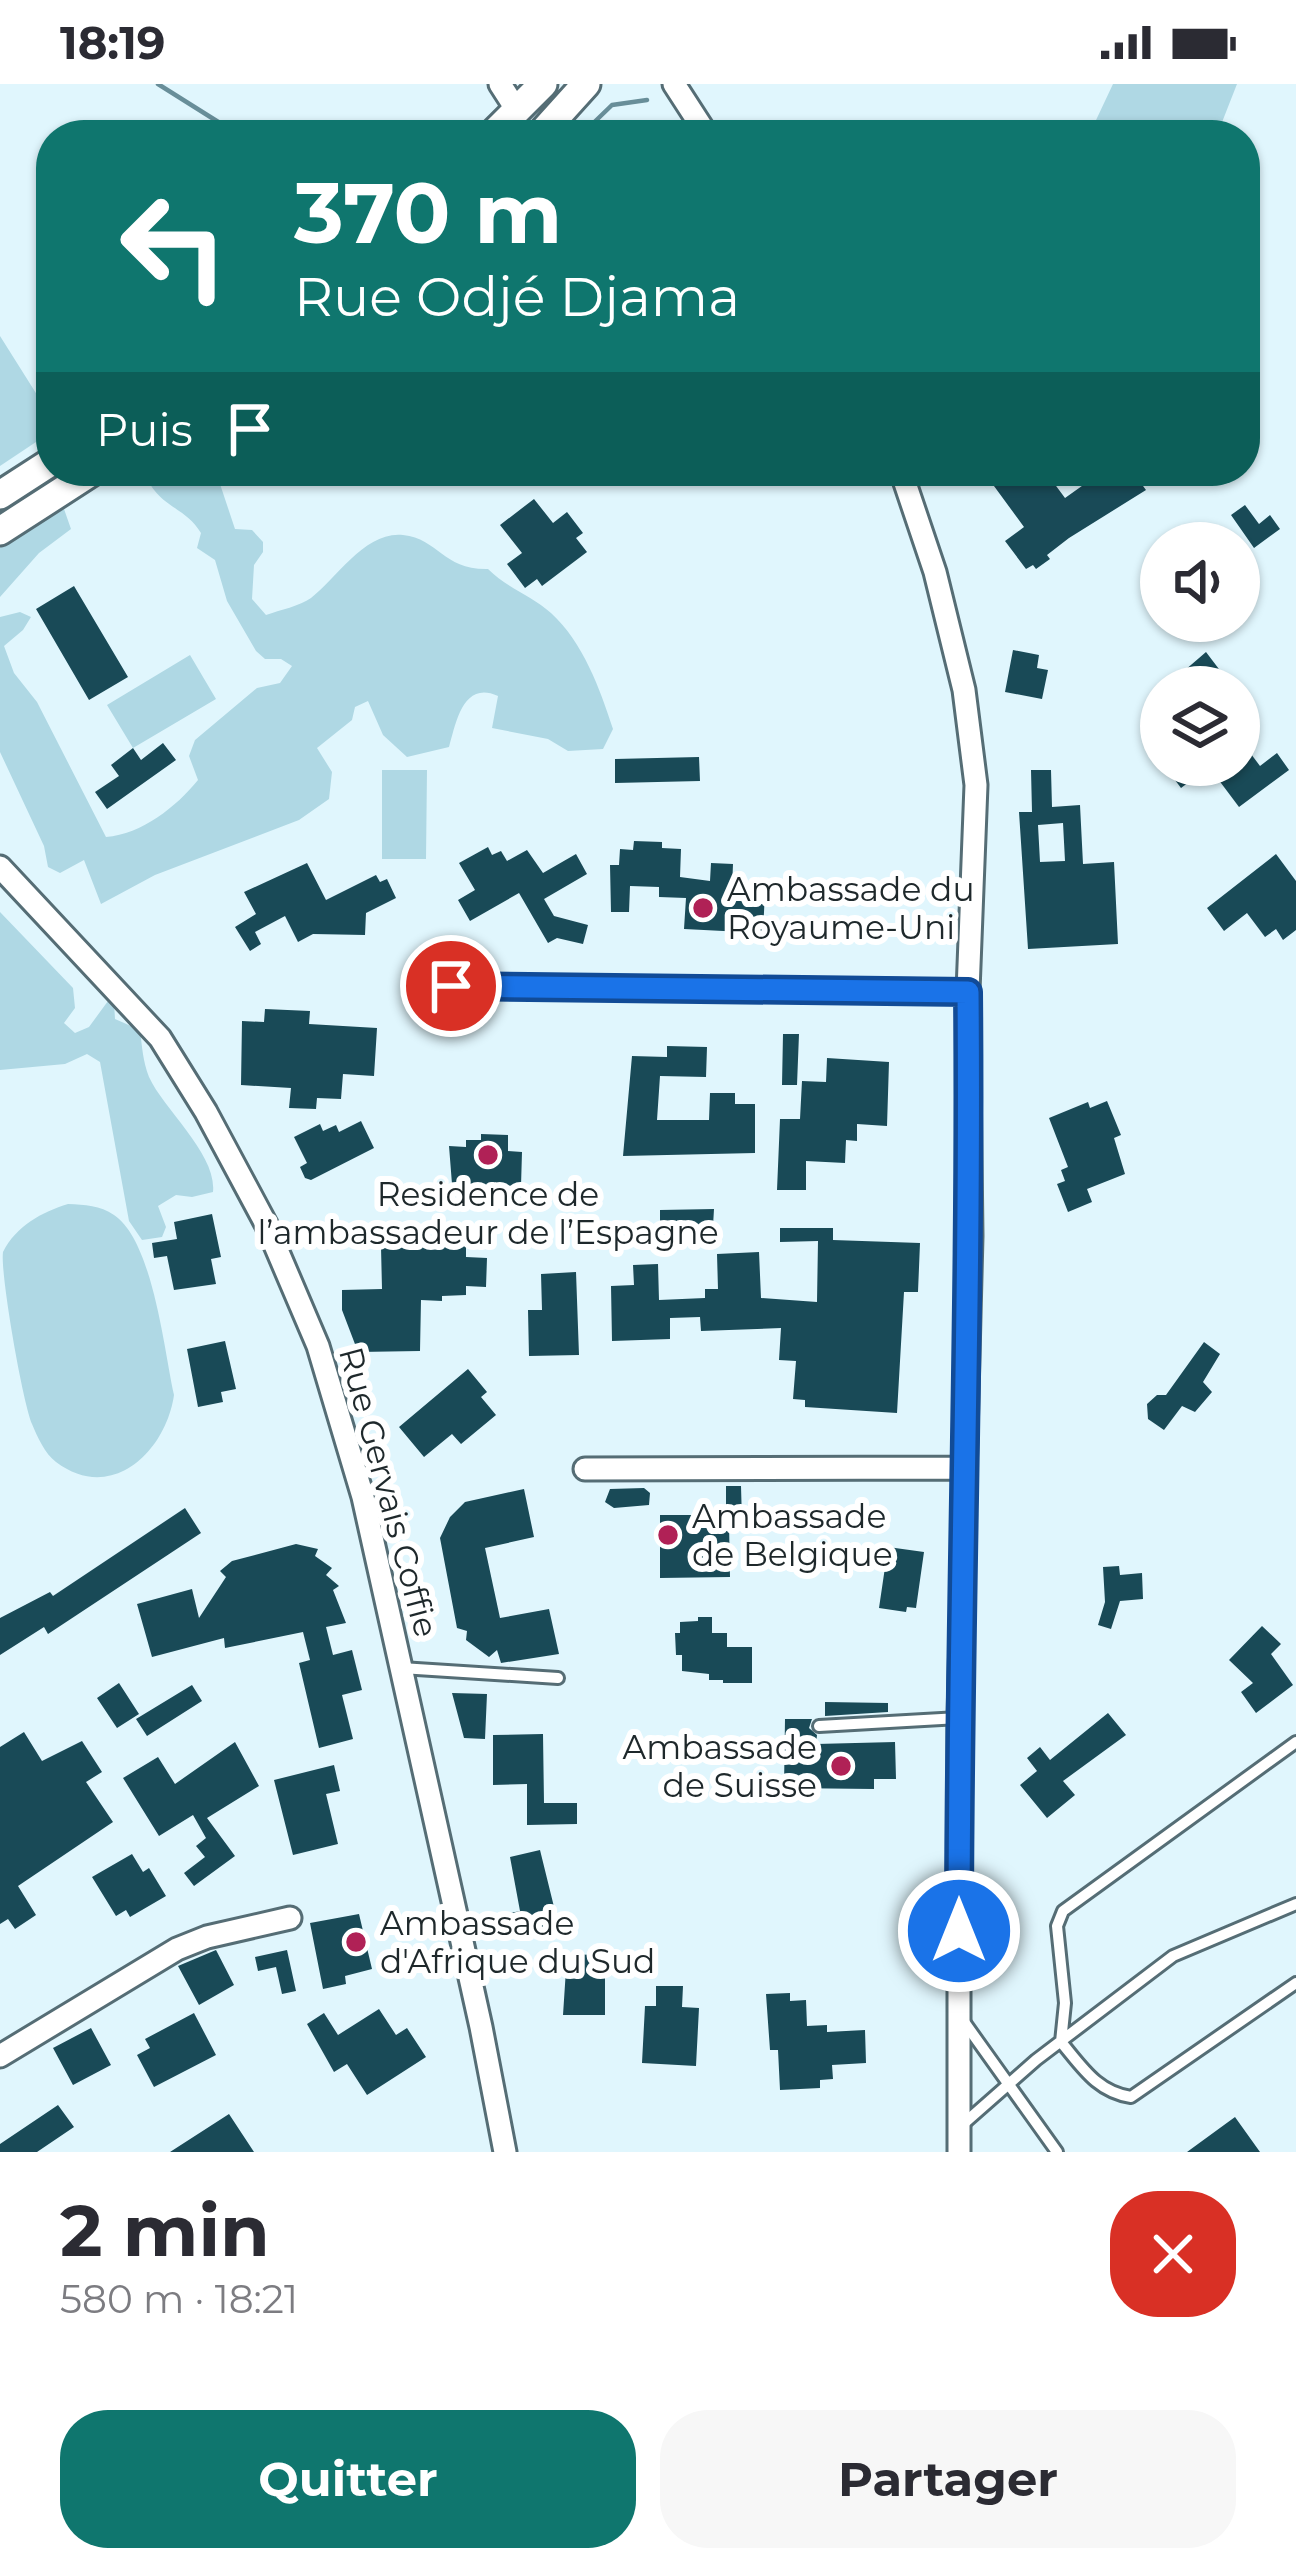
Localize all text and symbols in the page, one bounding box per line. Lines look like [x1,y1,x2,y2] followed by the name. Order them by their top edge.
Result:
[60,15,165,70] text: 18:19
[294,162,562,264] text: 370 m
[96,168,252,324] icon: left
[294,264,740,330] text: Rue Odjé Djama
[217,396,283,462] icon: arrive
[96,402,193,457] text: Puis
[1140,522,1260,786] map controls
[1140,522,1260,642] button: sound
[1140,666,1260,786] button: layers
[727,869,975,947] place label: Ambassade du Royaume-Uni
[690,895,716,921] marker: Ambassade du Royaume-Uni
[400,935,502,1037] pin
[418,953,484,1019] icon: arrive
[475,1142,501,1168] marker: Residence de l’ambassadeur de l’Espagne
[257,1174,719,1252] place label: Residence de l’ambassadeur de l’Espagne
[331,1343,447,1641] street label: Rue Gervais Coffie
[692,1496,893,1574] place label: Ambassade de Belgique
[655,1522,681,1548] marker: Ambassade de Belgique
[623,1727,817,1805] place label: Ambassade de Suisse
[828,1753,854,1779] marker: Ambassade de Suisse
[896,1868,1022,1994] position arrow
[380,1903,655,1981] place label: Ambassade d'Afrique du Sud
[343,1929,369,1955] marker: Ambassade d'Afrique du Sud
[60,2186,270,2274] text: 2 min
[1110,2191,1236,2317] button: close
[60,2275,298,2323] text: 580 m · 18:21
[60,2410,636,2548] button: Quitter
[660,2410,1236,2548] button: Partager

